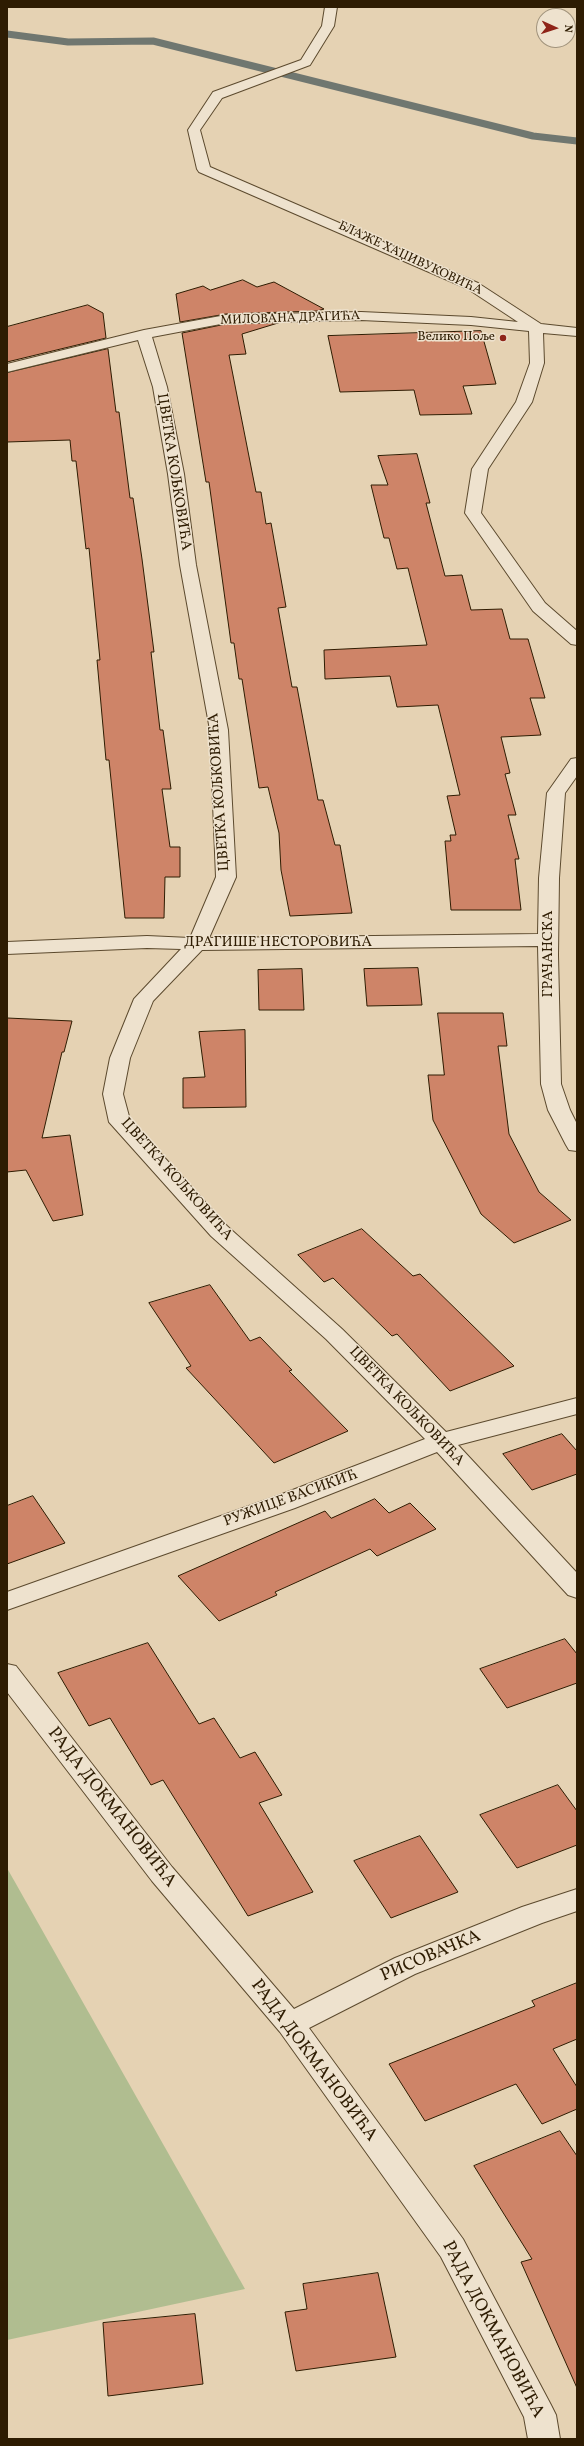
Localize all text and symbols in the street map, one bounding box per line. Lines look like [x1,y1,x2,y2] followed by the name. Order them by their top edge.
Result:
[536,8,576,48] north arrow
[560,24,575,33] text: N
[335,219,485,299] street label: БЛАЖЕ ХАЏИВУКОВИЋА
[220,309,360,329] street label: МИЛОВАНА ДРАГИЋА
[418,330,495,346] place label: Велико Поље
[498,333,508,343] marker: Велико Поље
[152,392,194,552] street label: ЦВЕТКА КОЉКОВИЋА
[205,712,235,872] street label: ЦВЕТКА КОЉКОВИЋА
[540,910,558,998] street label: ГРАЧАНСКА
[184,934,372,952] street label: ДРАГИШЕ НЕСТОРОВИЋА
[116,1115,236,1245] street label: ЦВЕТКА КОЉКОВИЋА
[344,1344,468,1470] street label: ЦВЕТКА КОЉКОВИЋА
[221,1466,361,1532] street label: РУЖИЦЕ ВАСИКИЋ
[42,1724,180,1892] street label: РАДА ДОКМАНОВИЋА
[378,1926,484,1988] street label: РИСОВАЧКА
[245,1976,381,2146] street label: РАДА ДОКМАНОВИЋА
[436,2238,548,2422] street label: РАДА ДОКМАНОВИЋА

